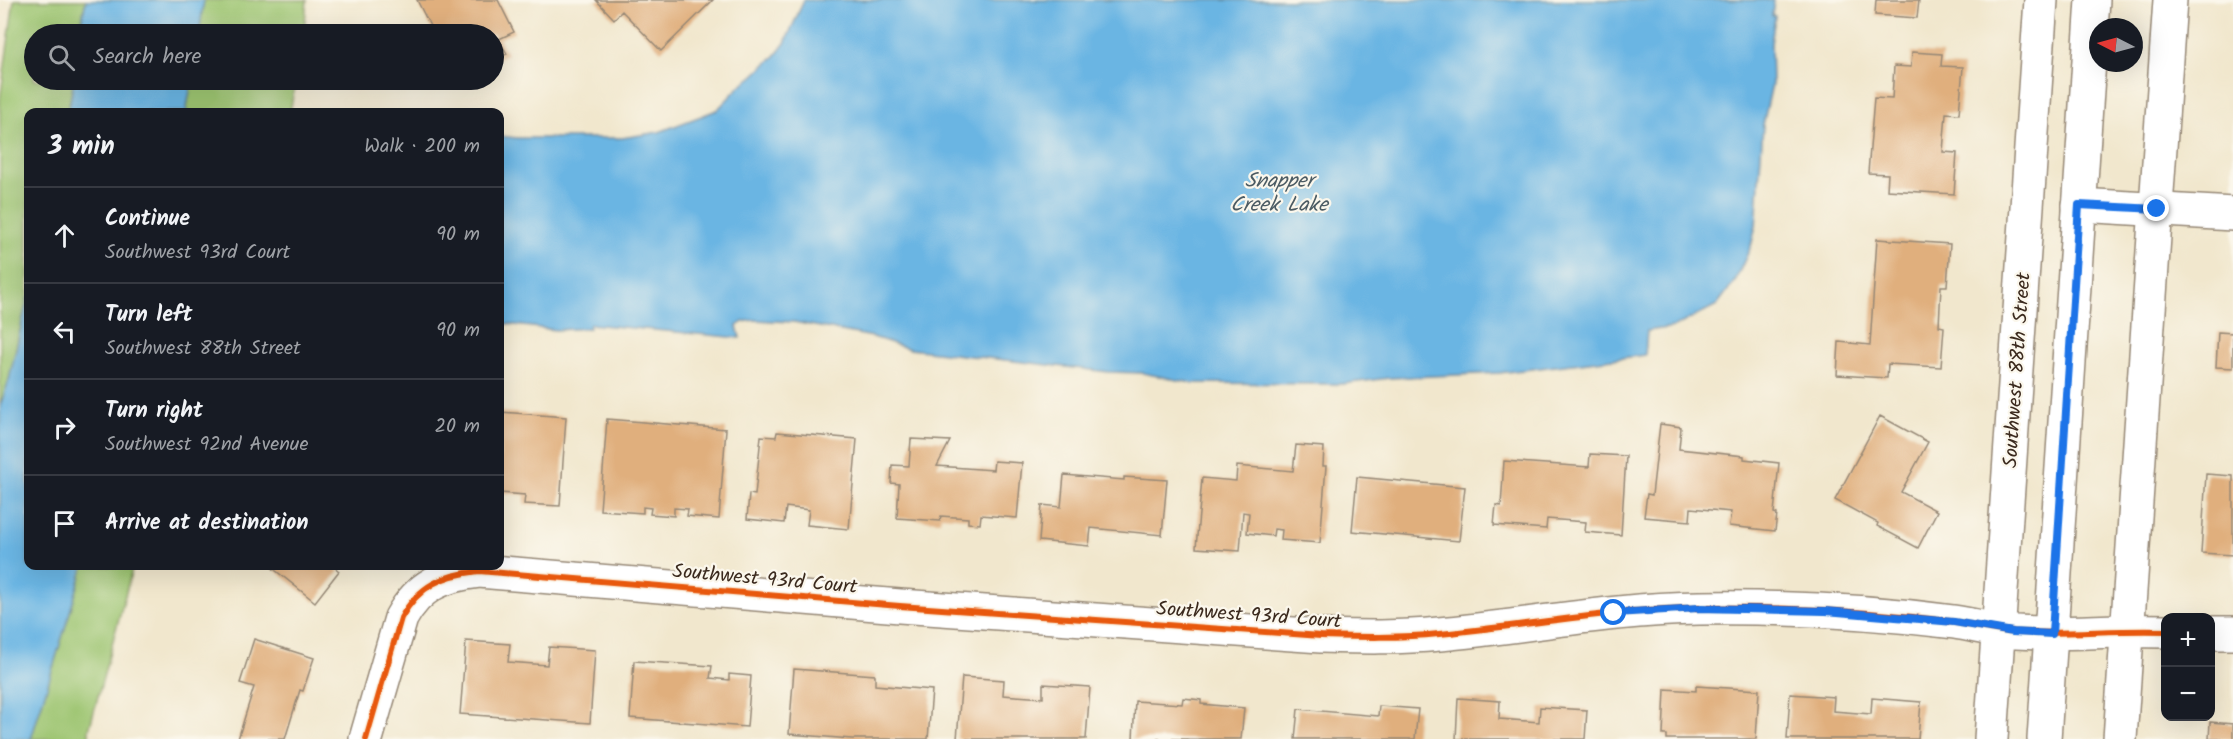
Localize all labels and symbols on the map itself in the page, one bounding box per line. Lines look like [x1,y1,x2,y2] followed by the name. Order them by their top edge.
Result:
[2089,18,2143,72] north arrow
[1230,165,1330,222] water label: Snapper Creek Lake
[2143,195,2169,221] route end
[1995,271,2041,469] street label: Southwest 88th Street
[671,556,859,604] street label: Southwest 93rd Court
[1155,594,1343,638] street label: Southwest 93rd Court
[1600,599,1626,625] route start

